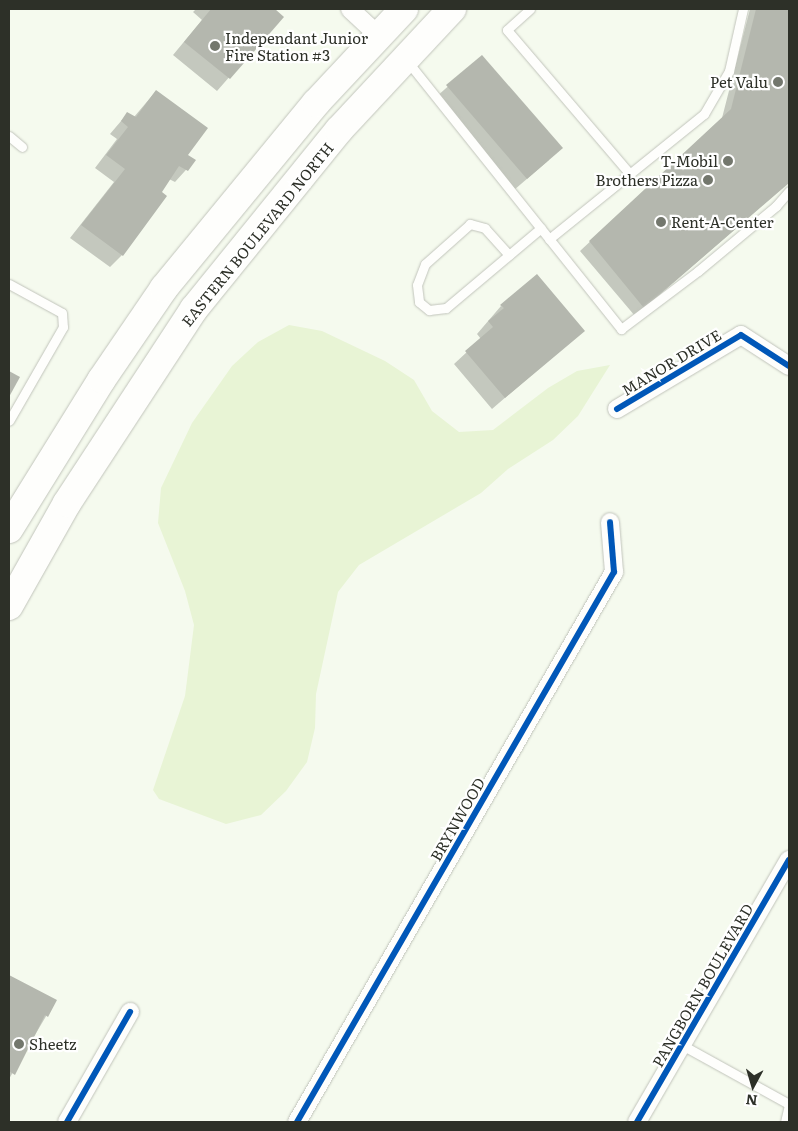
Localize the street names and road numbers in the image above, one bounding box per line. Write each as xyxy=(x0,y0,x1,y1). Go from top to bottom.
street label: EASTERN BOULEVARD NORTH xyxy=(177,138,337,330)
street label: MANOR DRIVE xyxy=(618,325,724,399)
street label: BRYNWOOD xyxy=(426,774,488,864)
street label: PANGBORN BOULEVARD xyxy=(648,900,756,1070)

